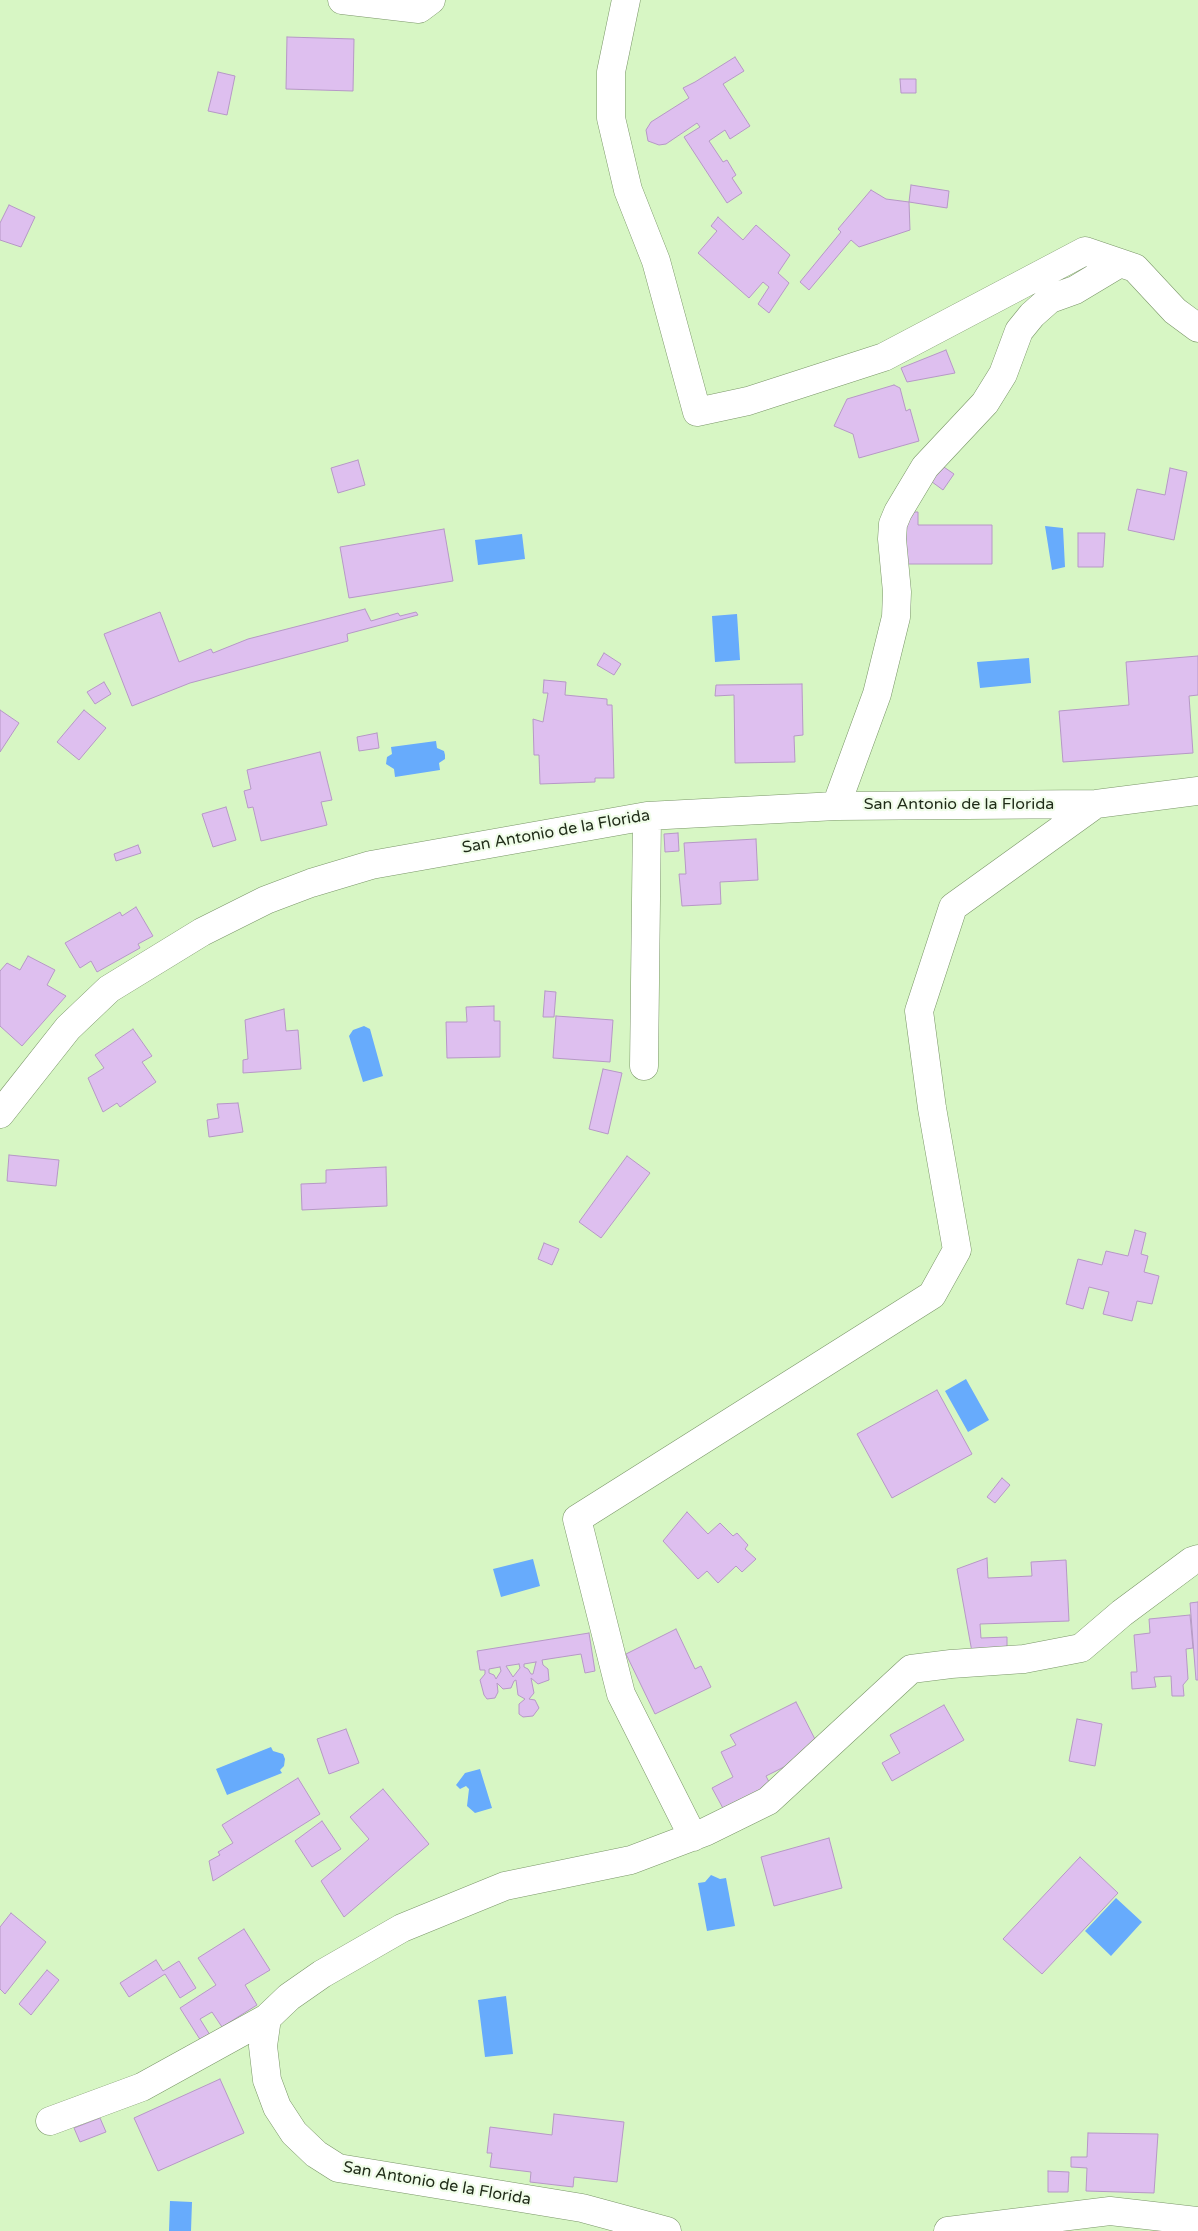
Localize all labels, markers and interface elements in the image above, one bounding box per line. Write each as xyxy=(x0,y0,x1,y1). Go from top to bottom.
street label: San Antonio de la Florida xyxy=(864,795,1054,815)
street label: San Antonio de la Florida xyxy=(461,806,651,858)
street label: San Antonio de la Florida xyxy=(342,2158,532,2210)

